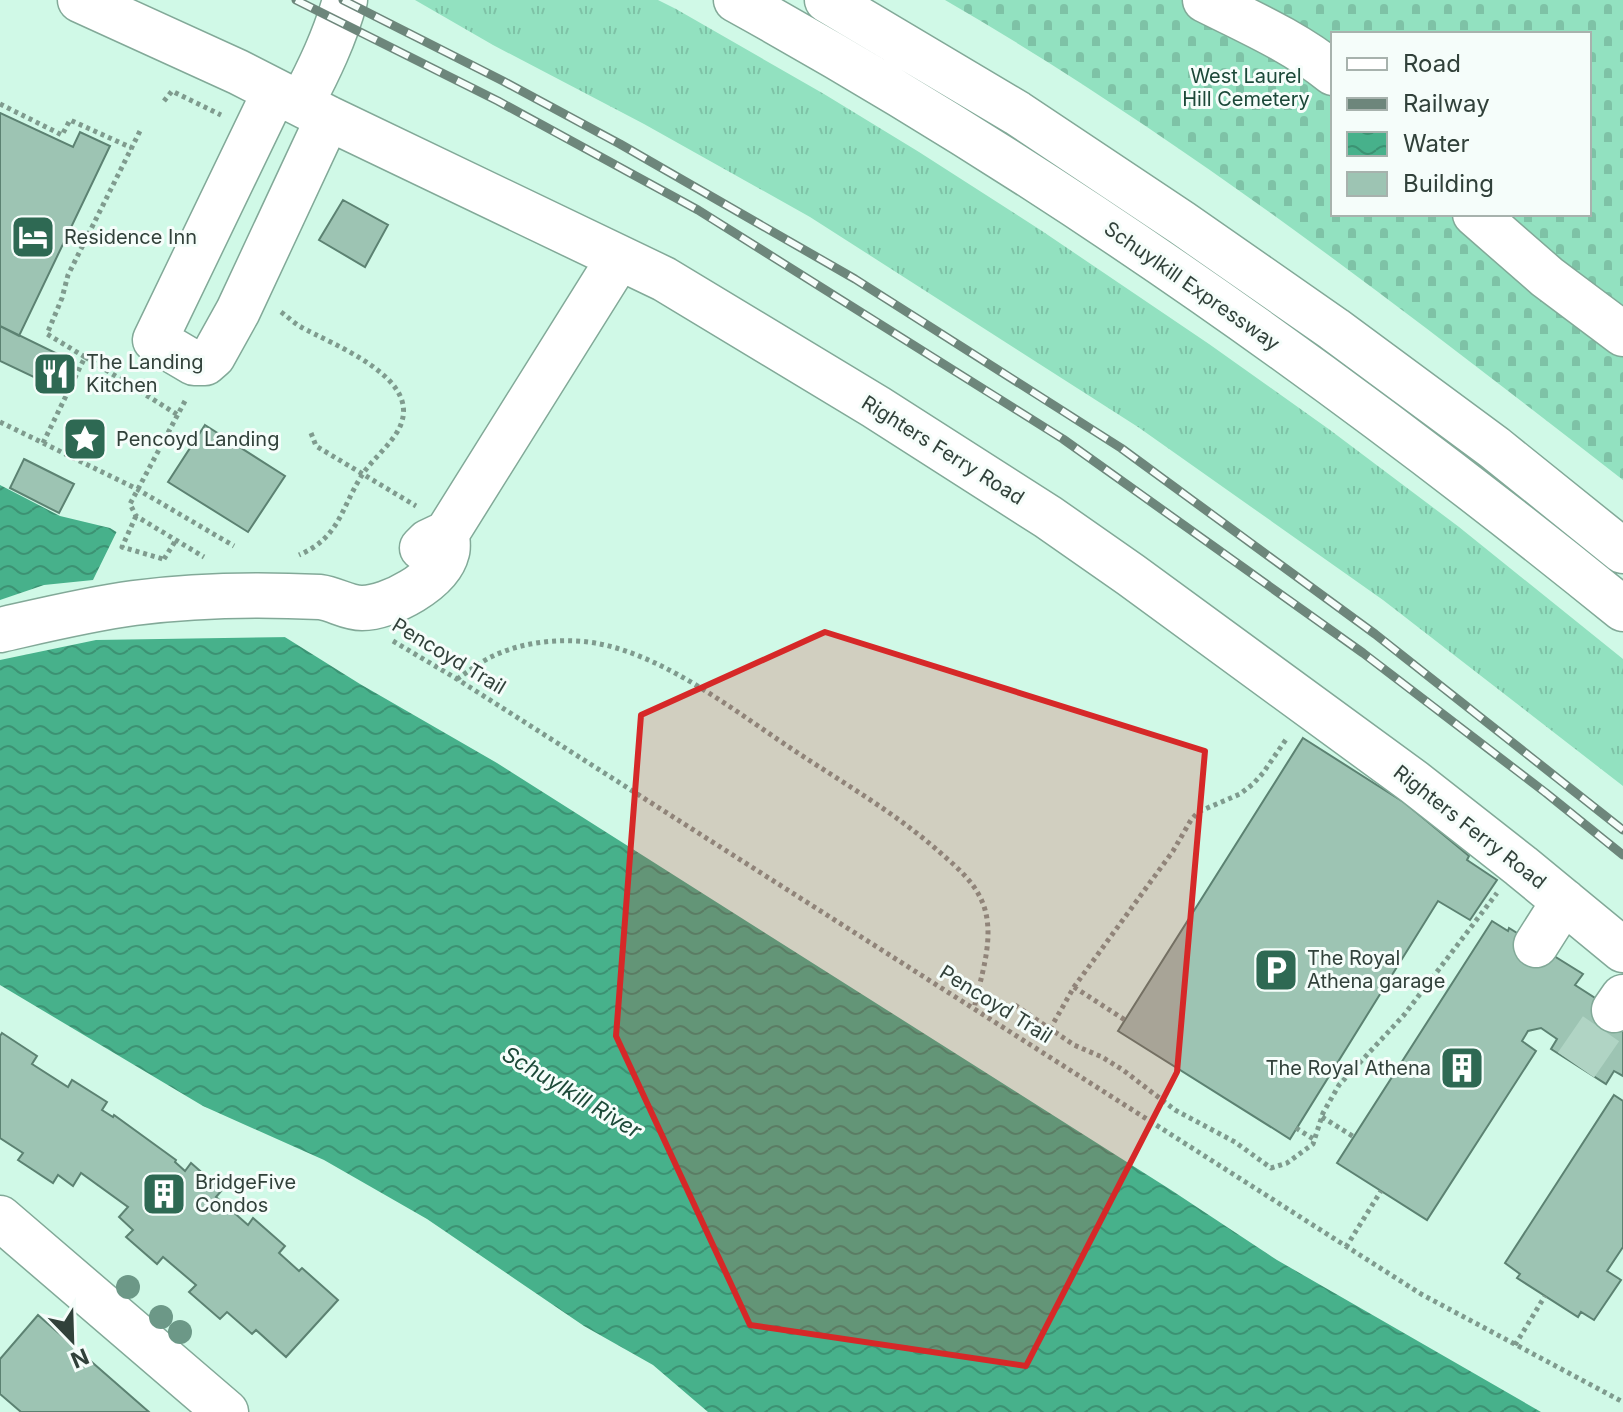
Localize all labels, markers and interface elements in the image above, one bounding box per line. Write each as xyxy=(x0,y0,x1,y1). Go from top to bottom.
legend xyxy=(1331,32,1591,216)
text: Road xyxy=(1403,49,1461,78)
park label: West Laurel Hill Cemetery xyxy=(1182,64,1310,111)
text: Railway xyxy=(1403,89,1490,118)
text: Water xyxy=(1403,129,1470,158)
text: Building xyxy=(1403,169,1494,198)
hotel icon: Residence Inn xyxy=(9,213,57,261)
street label: Schuylkill Expressway xyxy=(1100,216,1284,356)
place label: Residence Inn xyxy=(64,225,197,249)
restaurant icon: The Landing Kitchen xyxy=(31,350,79,398)
place label: The Landing Kitchen xyxy=(86,350,204,397)
street label: Righters Ferry Road xyxy=(857,390,1029,510)
place icon: Pencoyd Landing xyxy=(61,415,109,463)
place label: Pencoyd Landing xyxy=(116,427,279,451)
street label: Pencoyd Trail xyxy=(388,613,510,699)
street label: Righters Ferry Road xyxy=(1389,760,1551,894)
parking icon: The Royal Athena garage xyxy=(1252,946,1300,994)
place label: The Royal Athena garage xyxy=(1307,946,1445,993)
street label: Pencoyd Trail xyxy=(935,960,1057,1048)
water label: Schuylkill River xyxy=(498,1040,647,1144)
building icon: The Royal Athena xyxy=(1438,1044,1486,1092)
place label: The Royal Athena xyxy=(1265,1056,1431,1080)
building icon: BridgeFive Condos xyxy=(140,1170,188,1218)
place label: BridgeFive Condos xyxy=(195,1170,296,1217)
north arrow xyxy=(32,1300,112,1380)
text: N xyxy=(67,1343,93,1374)

